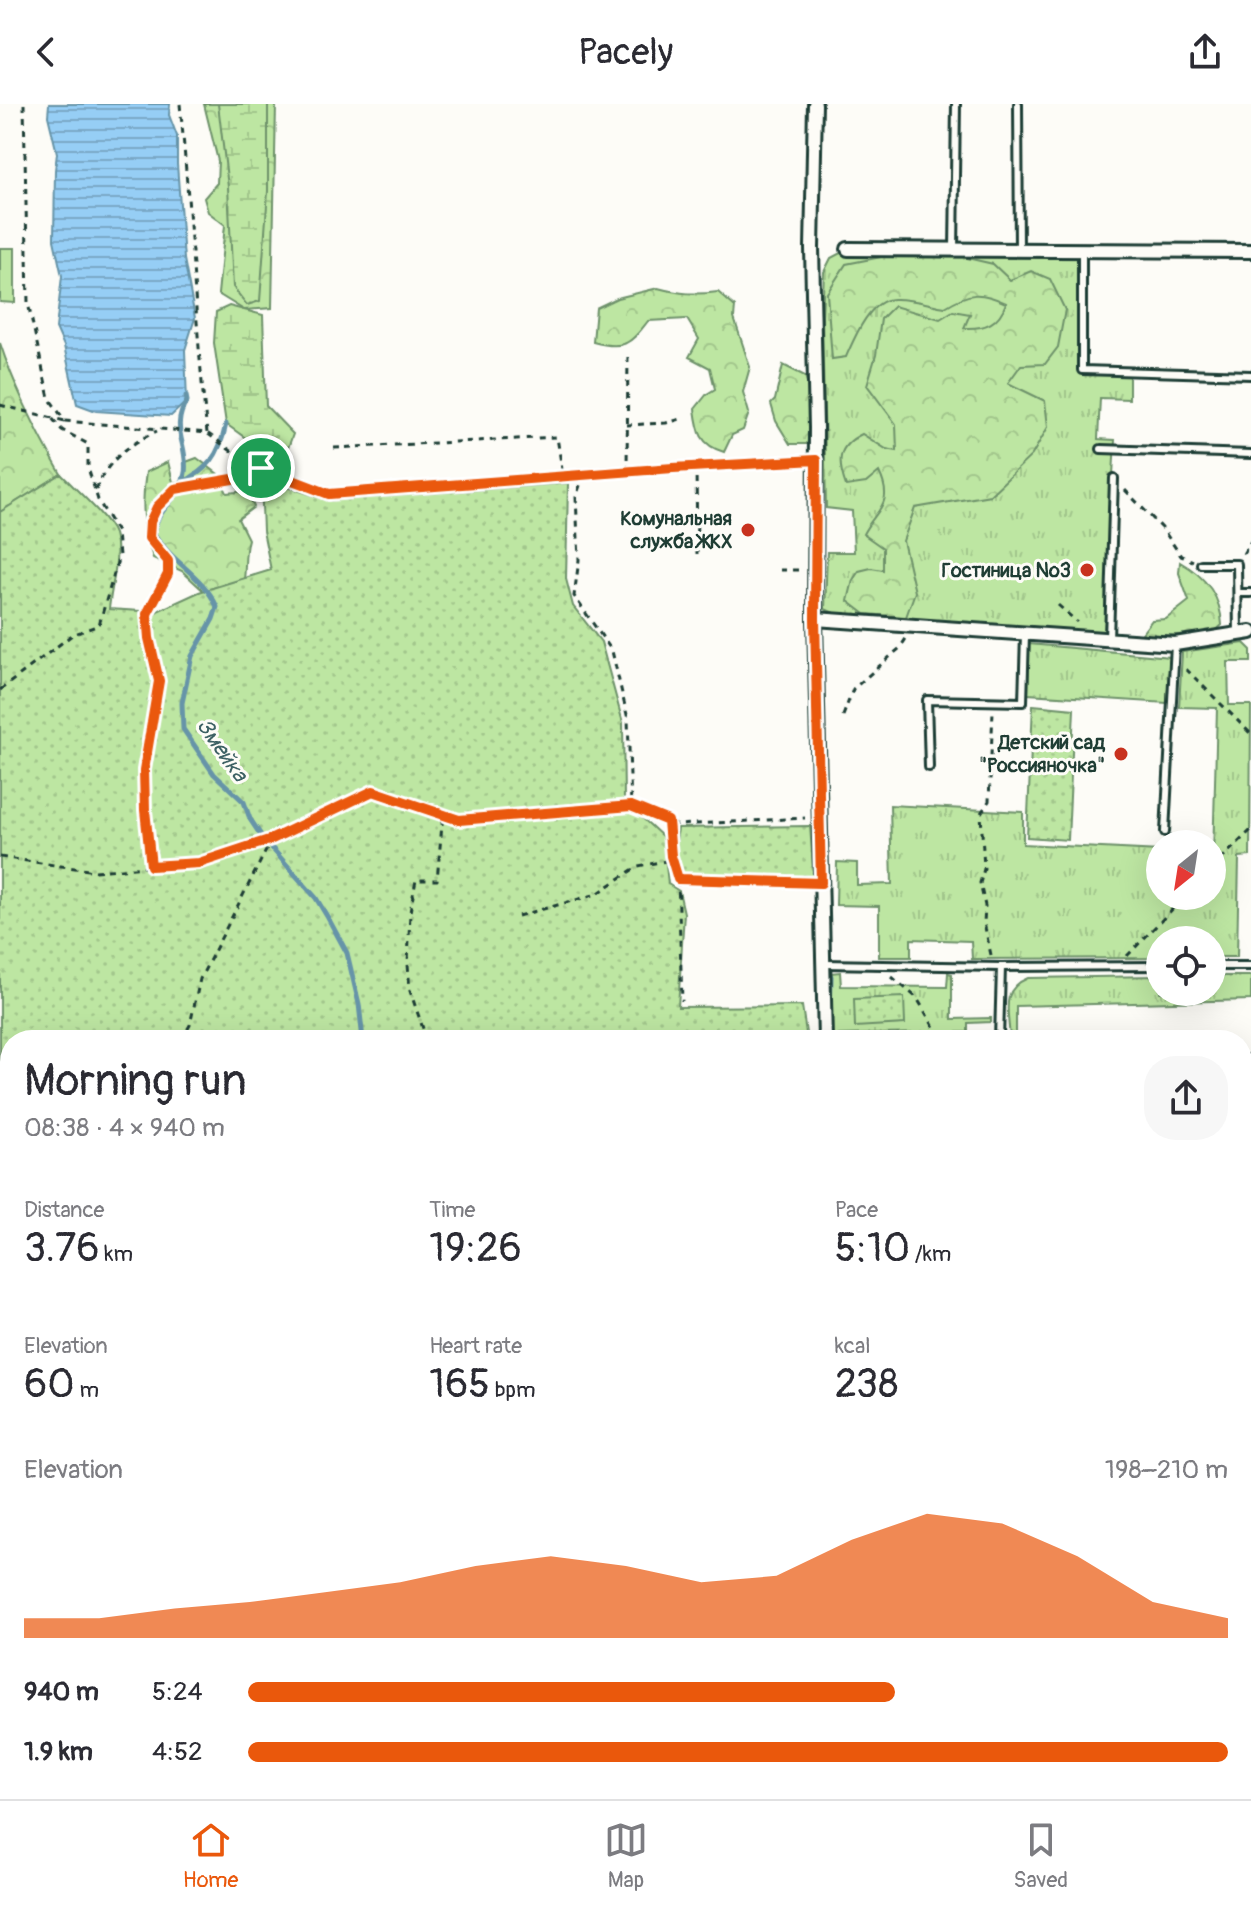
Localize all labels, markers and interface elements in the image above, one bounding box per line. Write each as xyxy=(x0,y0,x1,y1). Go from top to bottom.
icon: back xyxy=(24,30,68,74)
text: Pacely xyxy=(578,30,673,75)
icon: share xyxy=(1183,30,1227,74)
pin xyxy=(227,434,295,502)
icon: arrive xyxy=(239,446,283,490)
place label: Комунальная служба ЖКХ xyxy=(620,506,732,554)
marker: Комунальная служба ЖКХ xyxy=(739,521,757,539)
place label: Гостиница №3 xyxy=(942,558,1071,583)
marker: Гостиница №3 xyxy=(1078,561,1096,579)
water label: Змейка xyxy=(190,713,255,788)
place label: Детский сад "Россияночка" xyxy=(979,730,1106,778)
marker: Детский сад "Россияночка" xyxy=(1112,745,1130,763)
north arrow xyxy=(1146,830,1226,910)
map controls xyxy=(1146,830,1226,1006)
button: locate xyxy=(1146,926,1226,1006)
text: Morning run xyxy=(24,1054,247,1109)
button: share xyxy=(1144,1056,1228,1140)
text: 08:38 · 4 × 940 m xyxy=(24,1112,225,1144)
text: Distance xyxy=(24,1196,104,1224)
text: Time xyxy=(429,1196,475,1224)
text: Pace xyxy=(835,1196,878,1224)
text: 3.76 xyxy=(24,1224,100,1273)
text: 19:26 xyxy=(429,1224,522,1273)
text: 5:10 xyxy=(835,1224,910,1273)
text: km xyxy=(100,1240,133,1268)
text: /km xyxy=(910,1240,951,1268)
text: Elevation xyxy=(24,1332,108,1360)
text: Heart rate xyxy=(429,1332,522,1360)
text: kcal xyxy=(835,1332,870,1360)
text: 60 xyxy=(24,1360,75,1409)
text: 165 xyxy=(429,1360,490,1409)
text: 238 xyxy=(835,1360,898,1409)
text: m xyxy=(75,1376,99,1404)
text: bpm xyxy=(490,1376,535,1404)
text: Elevation xyxy=(24,1454,123,1486)
text: 198–210 m xyxy=(1105,1454,1228,1486)
text: 940 m xyxy=(24,1676,99,1708)
text: 5:24 xyxy=(152,1676,203,1708)
text: 1.9 km xyxy=(24,1736,93,1768)
text: 4:52 xyxy=(152,1736,203,1768)
tab: Home xyxy=(183,1818,238,1894)
tab: Map xyxy=(604,1818,648,1894)
tab: Saved xyxy=(1014,1818,1068,1894)

